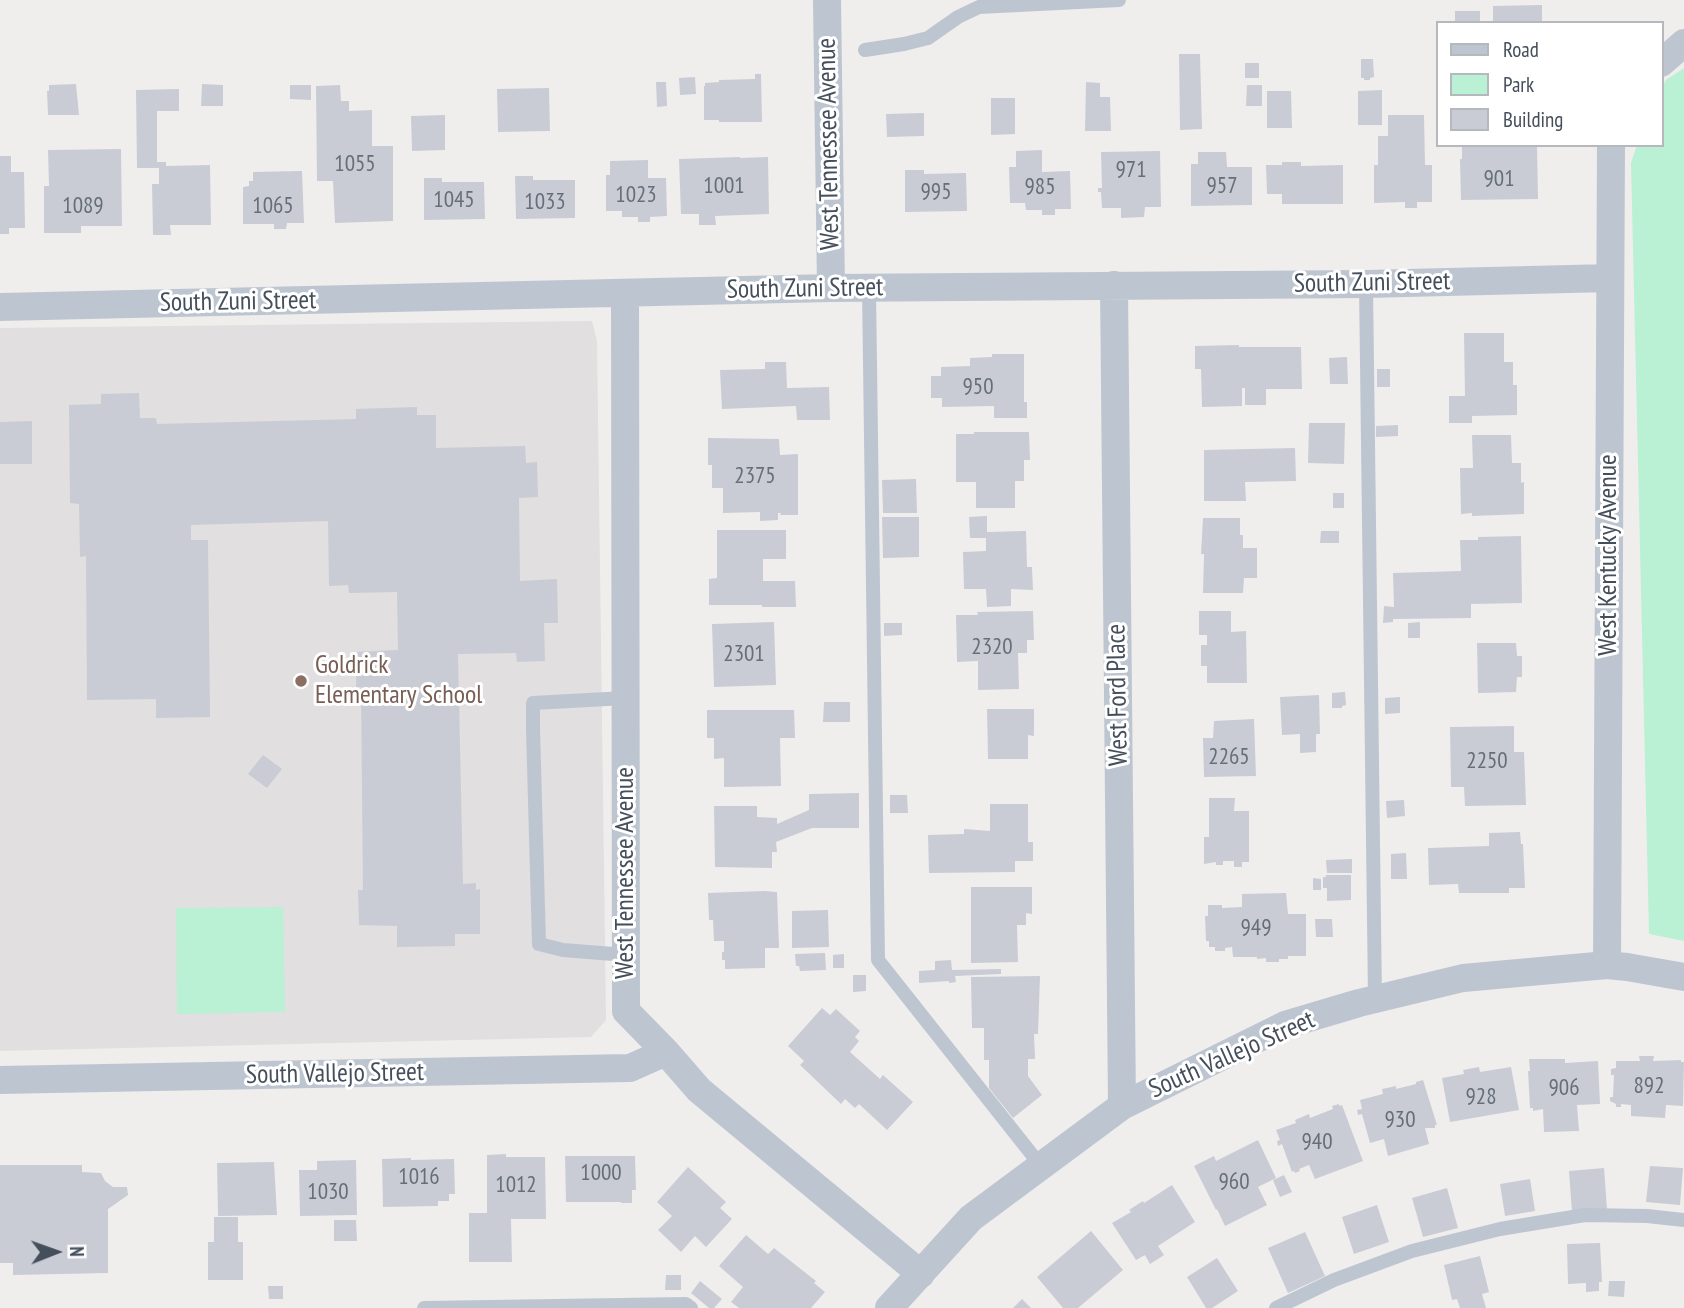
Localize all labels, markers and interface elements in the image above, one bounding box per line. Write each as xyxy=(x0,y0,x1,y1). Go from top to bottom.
legend xyxy=(1436,21,1663,147)
text: Road xyxy=(1503,36,1539,63)
street label: West Tennessee Avenue xyxy=(812,38,846,250)
text: Park xyxy=(1503,71,1534,98)
text: Building xyxy=(1503,106,1563,133)
house number: 1055 xyxy=(334,150,376,178)
house number: 971 xyxy=(1115,156,1147,184)
house number: 901 xyxy=(1483,165,1515,193)
house number: 1001 xyxy=(703,172,745,200)
house number: 957 xyxy=(1206,172,1238,200)
house number: 985 xyxy=(1024,173,1056,201)
house number: 995 xyxy=(920,178,952,206)
house number: 1023 xyxy=(615,181,657,209)
house number: 1045 xyxy=(433,186,475,214)
house number: 1033 xyxy=(524,188,566,216)
house number: 1089 xyxy=(62,192,104,220)
house number: 1065 xyxy=(252,192,294,220)
street label: South Zuni Street xyxy=(1294,266,1450,300)
street label: South Zuni Street xyxy=(727,272,883,306)
street label: South Zuni Street xyxy=(160,285,316,319)
house number: 950 xyxy=(962,373,994,401)
street label: West Kentucky Avenue xyxy=(1593,454,1625,656)
house number: 2375 xyxy=(734,462,776,490)
street label: West Ford Place xyxy=(1101,624,1135,766)
house number: 2320 xyxy=(971,633,1013,661)
house number: 2301 xyxy=(723,640,765,668)
place label: Goldrick Elementary School xyxy=(315,650,482,712)
marker: Goldrick Elementary School xyxy=(293,673,309,689)
house number: 2265 xyxy=(1208,743,1250,771)
house number: 2250 xyxy=(1466,747,1508,775)
street label: West Tennessee Avenue xyxy=(610,767,642,979)
house number: 949 xyxy=(1240,914,1272,942)
street label: South Vallejo Street xyxy=(1144,1005,1320,1105)
street label: South Vallejo Street xyxy=(246,1057,424,1091)
house number: 892 xyxy=(1633,1072,1665,1100)
house number: 906 xyxy=(1548,1074,1580,1102)
house number: 928 xyxy=(1465,1083,1497,1111)
house number: 930 xyxy=(1384,1106,1416,1134)
house number: 940 xyxy=(1301,1128,1333,1156)
house number: 1000 xyxy=(580,1159,622,1187)
house number: 1016 xyxy=(398,1163,440,1191)
house number: 960 xyxy=(1218,1168,1250,1196)
house number: 1012 xyxy=(495,1171,537,1199)
house number: 1030 xyxy=(307,1178,349,1206)
north arrow xyxy=(21,1217,91,1287)
text: N xyxy=(65,1246,89,1257)

